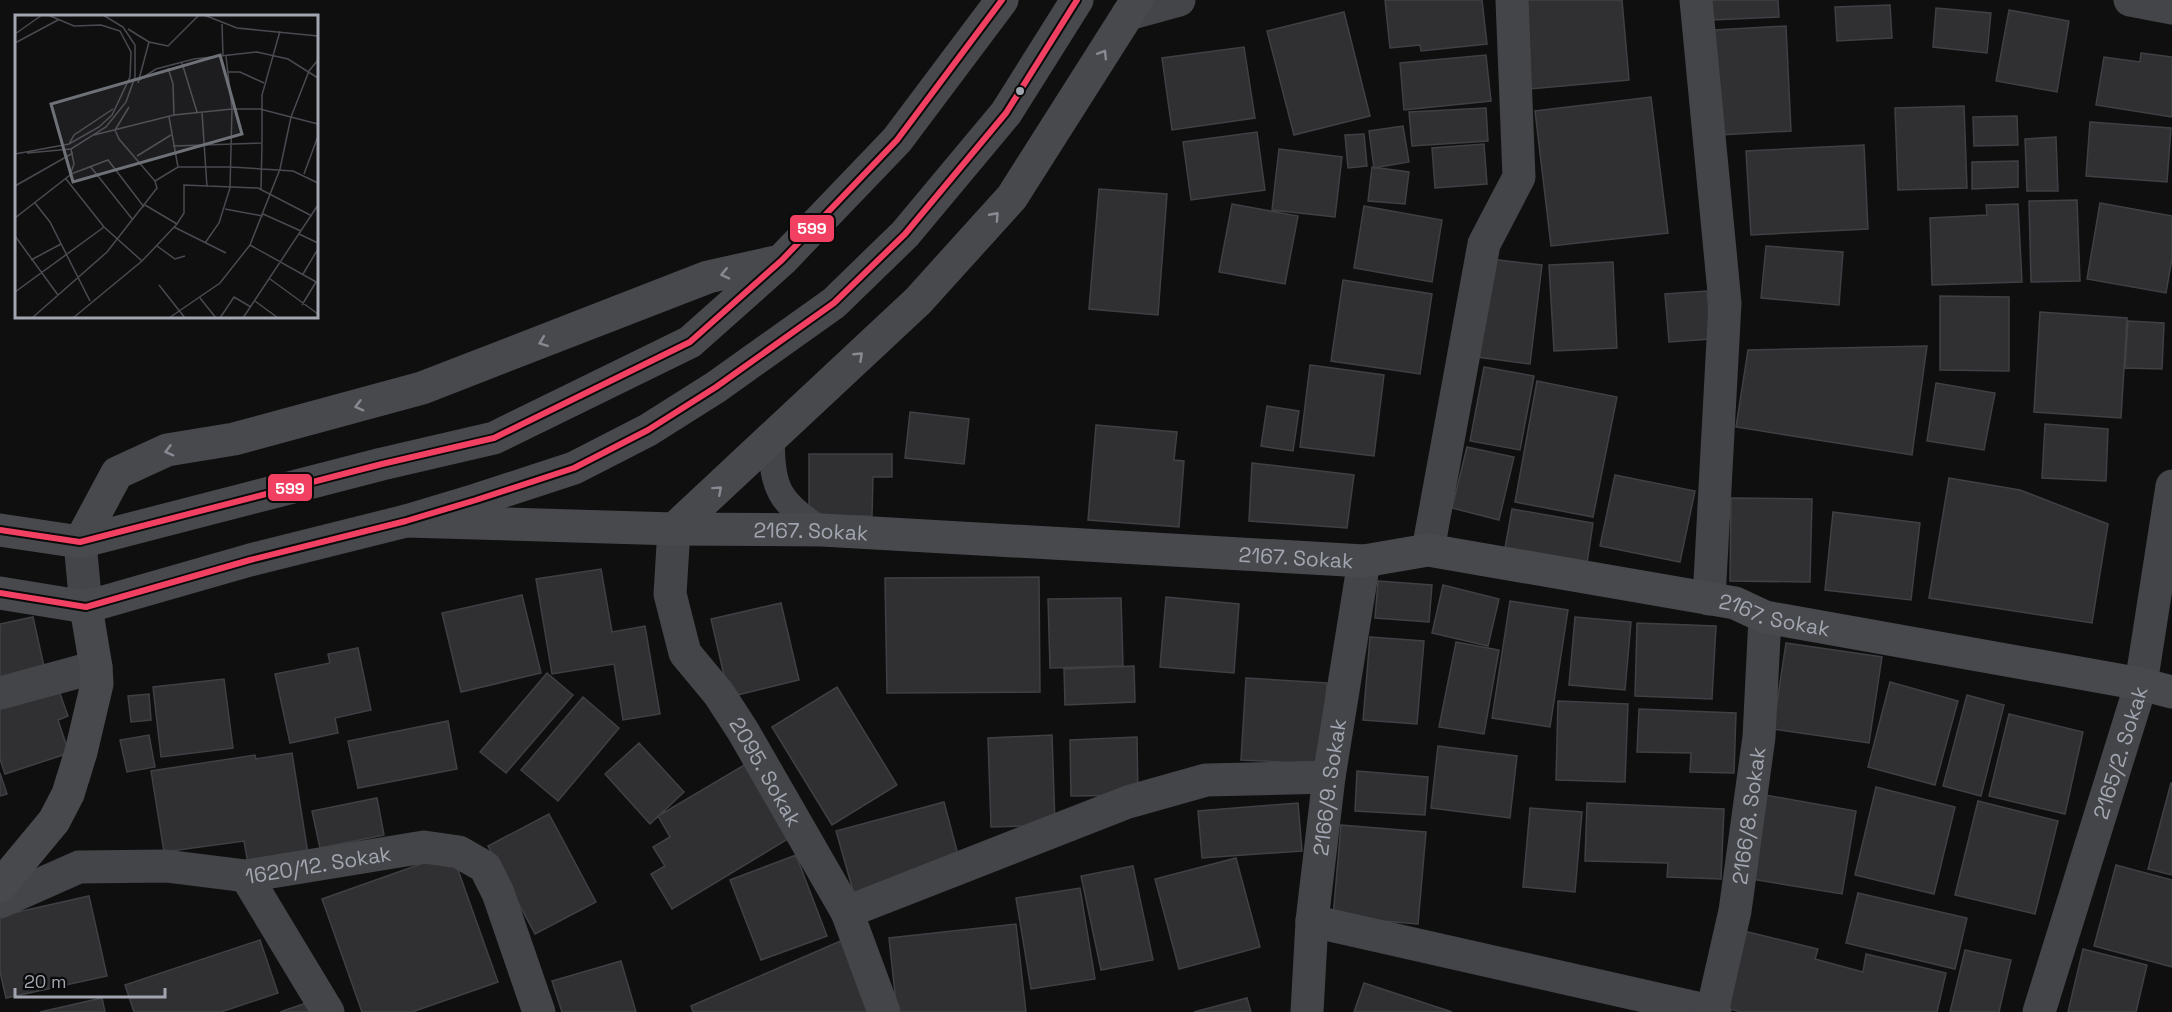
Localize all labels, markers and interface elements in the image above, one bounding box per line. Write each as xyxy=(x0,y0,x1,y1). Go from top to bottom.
inset map xyxy=(15,15,318,318)
one-way arrow xyxy=(1095,50,1107,60)
unlabelled marker xyxy=(1014,85,1026,97)
one-way arrow xyxy=(988,212,999,223)
line badge: 599 xyxy=(789,214,835,243)
text: 599 xyxy=(797,218,827,239)
one-way arrow xyxy=(720,266,730,279)
one-way arrow xyxy=(538,335,549,347)
one-way arrow xyxy=(853,352,863,363)
one-way arrow xyxy=(354,398,364,411)
one-way arrow xyxy=(164,444,175,456)
line badge: 599 xyxy=(267,473,313,502)
text: 599 xyxy=(275,478,305,499)
one-way arrow xyxy=(711,486,722,497)
street label: 2167. Sokak xyxy=(753,516,869,546)
street label: 2167. Sokak xyxy=(1238,540,1354,574)
street label: 2167. Sokak xyxy=(1717,587,1832,642)
street label: 2165/2. Sokak xyxy=(2086,683,2153,822)
street label: 2095. Sokak xyxy=(724,712,808,831)
street label: 2166/9. Sokak xyxy=(1306,717,1352,857)
street label: 2166/8. Sokak xyxy=(1725,745,1771,886)
street label: 1620/12. Sokak xyxy=(243,839,393,889)
scale bar xyxy=(15,961,165,999)
text: 20 m xyxy=(24,970,67,993)

